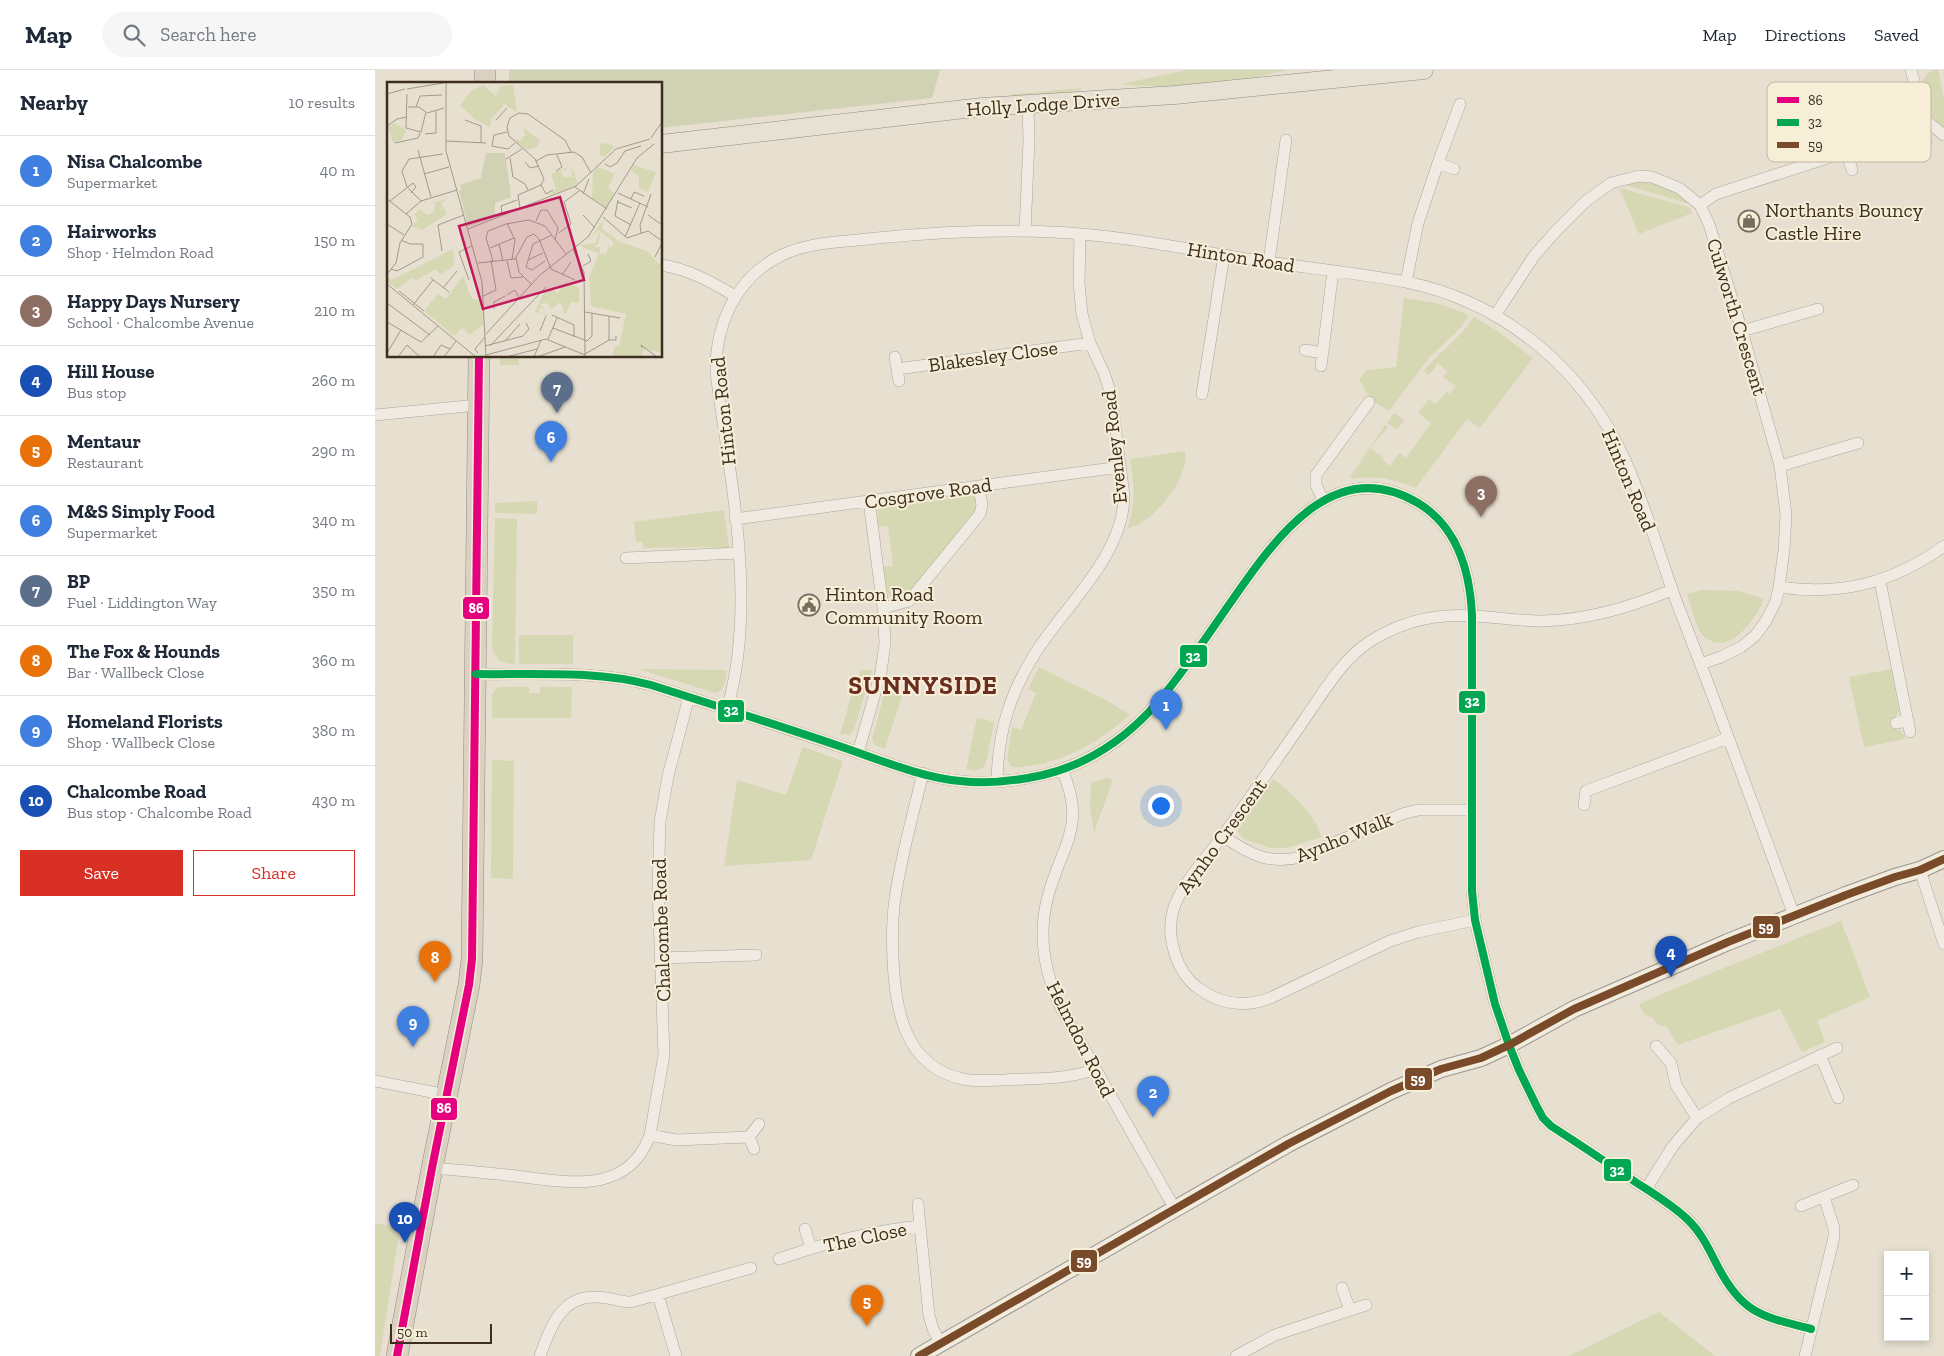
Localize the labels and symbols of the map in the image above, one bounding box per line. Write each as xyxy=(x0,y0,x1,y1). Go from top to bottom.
inset map xyxy=(387,82,663,358)
legend xyxy=(1767,82,1931,162)
street label: Holly Lodge Drive xyxy=(966,87,1120,121)
text: 86 xyxy=(1808,92,1823,109)
text: 32 xyxy=(1808,114,1822,131)
text: 59 xyxy=(1808,137,1823,154)
place label: Northants Bouncy Castle Hire xyxy=(1765,198,1924,245)
shop icon: Northants Bouncy Castle Hire xyxy=(1737,209,1761,233)
street label: Culworth Crescent xyxy=(1702,236,1772,399)
street label: Hinton Road xyxy=(1185,237,1297,277)
street label: Blakesley Close xyxy=(927,335,1059,377)
street label: Hinton Road xyxy=(705,356,741,466)
pin: 7 xyxy=(541,372,573,413)
street label: Evenley Road xyxy=(1096,389,1132,505)
pin: 6 xyxy=(535,421,567,462)
street label: Hinton Road xyxy=(1597,425,1661,535)
street label: Cosgrove Road xyxy=(863,472,993,514)
pin: 3 xyxy=(1465,476,1497,517)
place label: Hinton Road Community Room xyxy=(825,582,983,629)
public building icon: Hinton Road Community Room xyxy=(797,593,821,617)
line badge: 86 xyxy=(462,596,490,620)
text: 86 xyxy=(468,600,484,617)
line badge: 32 xyxy=(1179,644,1208,668)
text: 32 xyxy=(1186,648,1201,665)
district label: SUNNYSIDE xyxy=(848,670,998,700)
pin: 1 xyxy=(1150,689,1182,730)
line badge: 32 xyxy=(1458,690,1486,714)
text: 32 xyxy=(1465,693,1480,710)
line badge: 32 xyxy=(717,699,745,723)
text: 32 xyxy=(724,702,739,719)
street label: Aynho Crescent xyxy=(1172,773,1272,898)
your location xyxy=(1148,793,1174,819)
street label: Aynho Walk xyxy=(1292,806,1396,867)
street label: Chalcombe Road xyxy=(647,858,675,1002)
line badge: 59 xyxy=(1752,915,1781,939)
text: 59 xyxy=(1759,919,1774,936)
pin: 4 xyxy=(1655,936,1687,977)
pin: 8 xyxy=(419,941,451,982)
street label: Helmdon Road xyxy=(1042,977,1120,1101)
pin: 9 xyxy=(397,1006,429,1047)
line badge: 59 xyxy=(1404,1067,1433,1091)
text: 59 xyxy=(1411,1071,1426,1088)
pin: 2 xyxy=(1137,1076,1169,1117)
line badge: 86 xyxy=(430,1097,458,1121)
text: 86 xyxy=(436,1100,452,1117)
line badge: 32 xyxy=(1603,1158,1632,1182)
text: 32 xyxy=(1610,1162,1625,1179)
pin: 10 xyxy=(389,1202,421,1243)
street label: The Close xyxy=(821,1217,909,1257)
line badge: 59 xyxy=(1070,1249,1098,1273)
text: 59 xyxy=(1077,1253,1092,1270)
pin: 5 xyxy=(851,1285,883,1326)
scale bar xyxy=(390,1321,493,1344)

